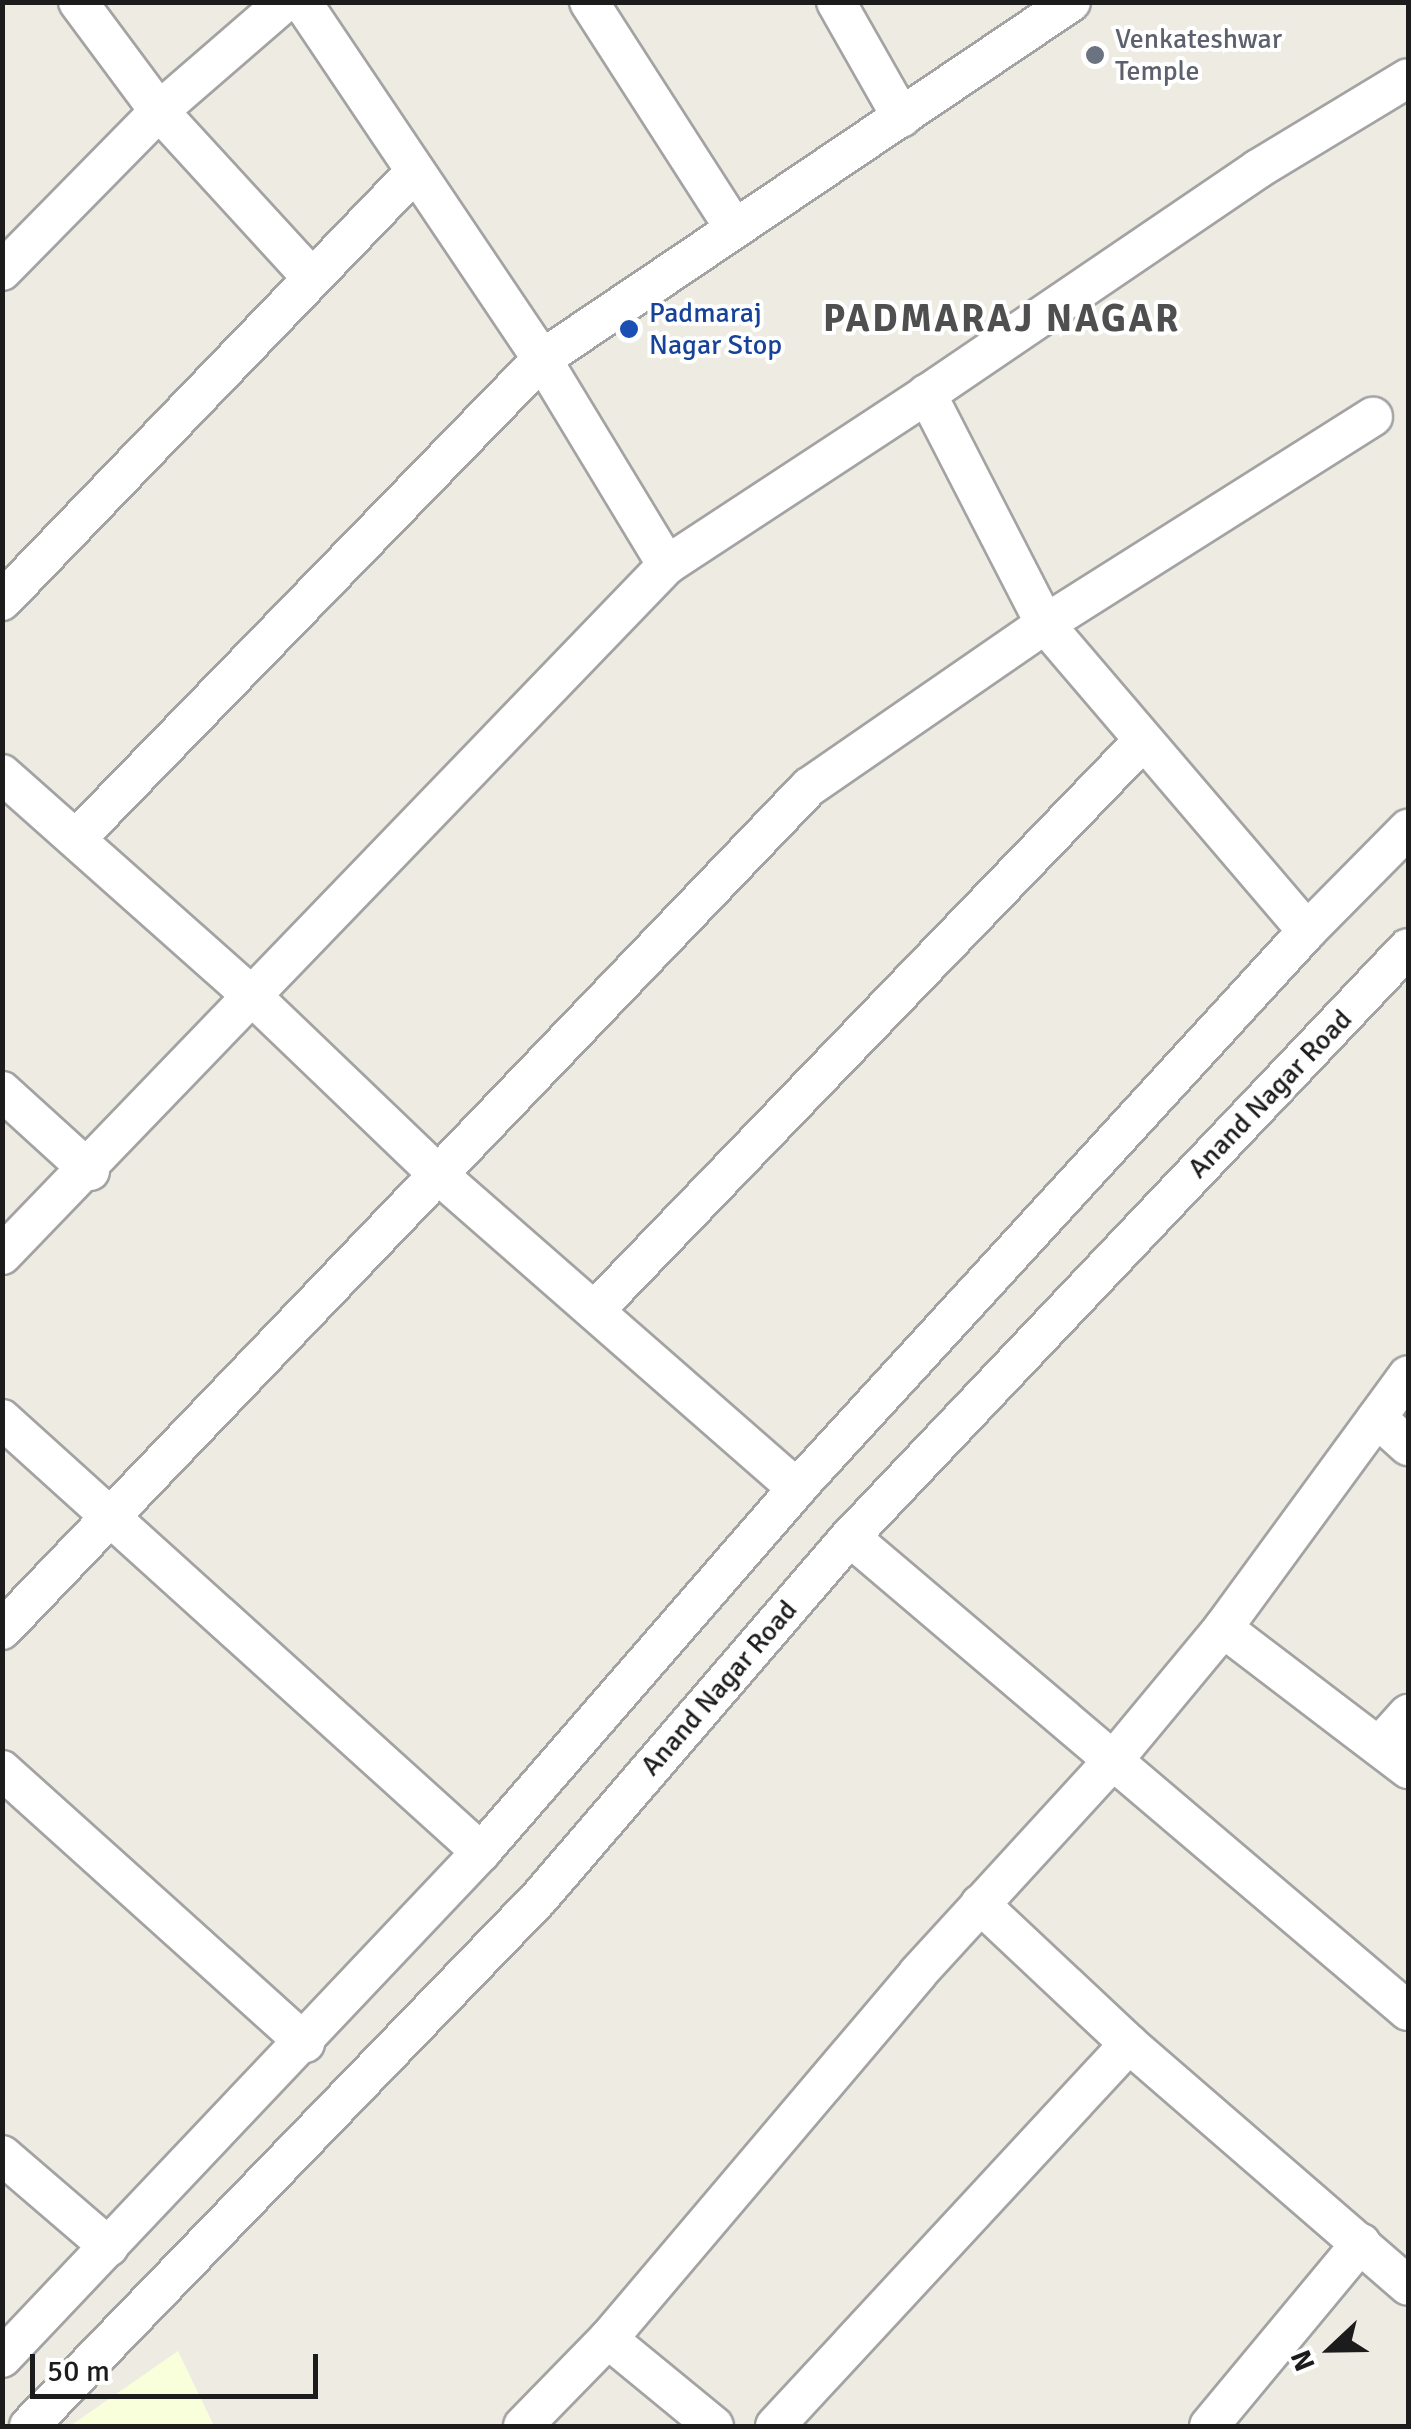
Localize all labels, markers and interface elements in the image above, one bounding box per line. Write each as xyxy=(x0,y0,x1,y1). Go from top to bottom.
place label: Venkateshwar Temple xyxy=(1115,22,1282,88)
marker: Venkateshwar Temple xyxy=(1084,44,1106,66)
place label: Padmaraj Nagar Stop xyxy=(649,296,782,362)
district label: PADMARAJ NAGAR xyxy=(823,296,1181,342)
marker: Padmaraj Nagar Stop xyxy=(618,318,640,340)
street label: Anand Nagar Road xyxy=(1181,1003,1359,1185)
street label: Anand Nagar Road xyxy=(634,1593,804,1783)
north arrow xyxy=(1281,2299,1381,2399)
scale bar xyxy=(35,2334,322,2396)
text: N xyxy=(1284,2345,1323,2376)
text: 50 m xyxy=(47,2353,110,2390)

